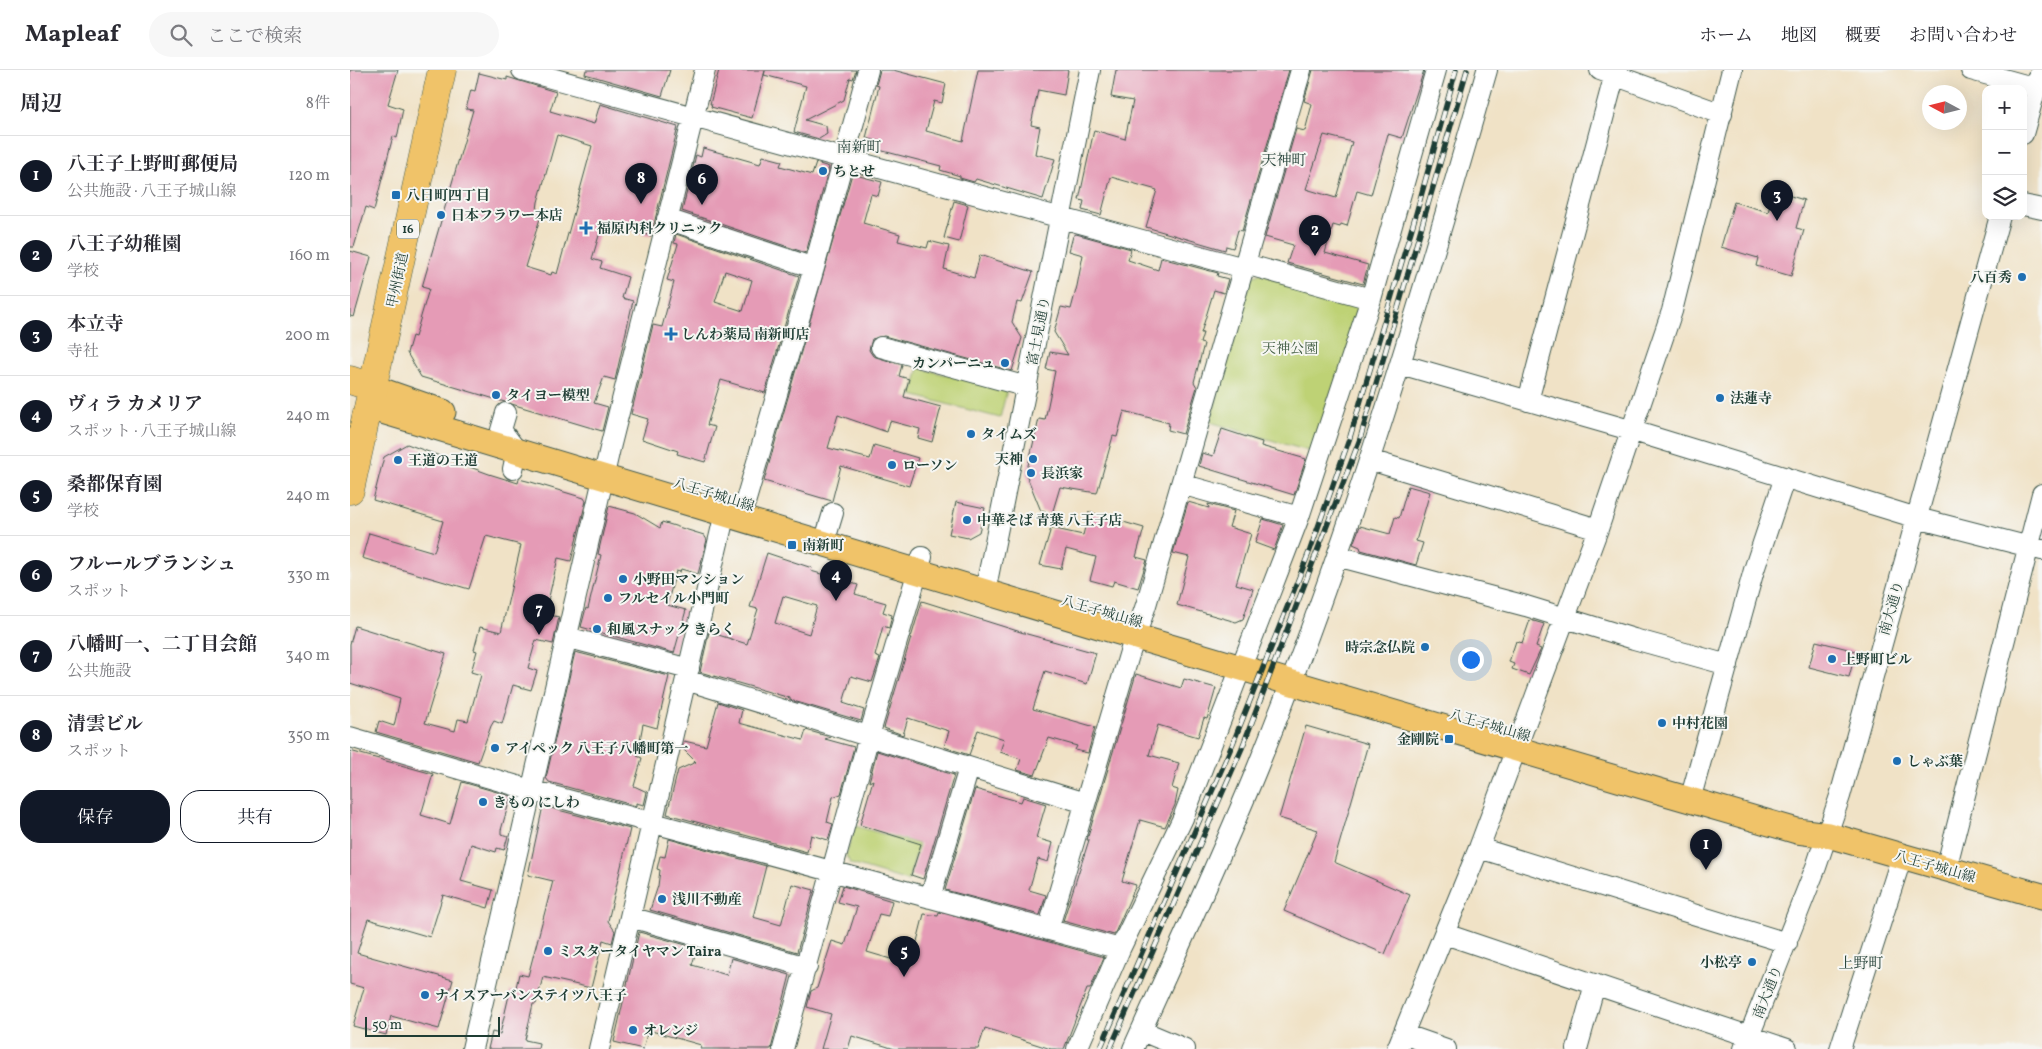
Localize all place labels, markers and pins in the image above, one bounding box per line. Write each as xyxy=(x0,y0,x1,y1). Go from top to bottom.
pin: 8 xyxy=(625,163,657,204)
place label: ちとせ xyxy=(833,163,875,182)
pin: 6 xyxy=(686,164,718,205)
marker: ちとせ xyxy=(817,165,829,177)
pin: 3 xyxy=(1761,180,1793,221)
place label: 八日町四丁目 xyxy=(406,187,490,206)
marker: 八日町四丁目 xyxy=(390,189,402,201)
place label: 日本フラワー本店 xyxy=(451,207,563,226)
marker: 日本フラワー本店 xyxy=(435,209,447,221)
pin: 2 xyxy=(1299,215,1331,256)
place label: 福原内科クリニック xyxy=(597,220,722,239)
marker: 福原内科クリニック xyxy=(579,221,593,235)
place label: 八百秀 xyxy=(1970,269,2012,288)
marker: 八百秀 xyxy=(2016,271,2028,283)
place label: しんわ薬局 南新町店 xyxy=(681,326,810,345)
marker: しんわ薬局 南新町店 xyxy=(665,328,677,340)
place label: カンパーニュ xyxy=(912,355,995,374)
marker: カンパーニュ xyxy=(999,357,1011,369)
place label: タイヨー模型 xyxy=(506,387,590,406)
marker: タイヨー模型 xyxy=(490,389,502,401)
place label: 法蓮寺 xyxy=(1730,390,1772,409)
marker: 法蓮寺 xyxy=(1714,392,1726,404)
place label: タイムズ xyxy=(981,426,1037,445)
marker: タイムズ xyxy=(965,428,977,440)
place label: 天神 xyxy=(995,451,1023,470)
place label: 王道の王道 xyxy=(408,452,478,471)
marker: 天神 xyxy=(1027,453,1039,465)
marker: 王道の王道 xyxy=(392,454,404,466)
place label: ローソン xyxy=(902,457,957,476)
marker: ローソン xyxy=(886,459,898,471)
place label: 長浜家 xyxy=(1041,465,1083,484)
marker: 長浜家 xyxy=(1025,467,1037,479)
place label: 中華そば 青葉 八王子店 xyxy=(977,512,1123,531)
marker: 中華そば 青葉 八王子店 xyxy=(961,514,973,526)
place label: 南新町 xyxy=(802,537,845,556)
marker: 南新町 xyxy=(786,539,798,551)
pin: 4 xyxy=(820,560,852,601)
place label: 小野田マンション xyxy=(633,571,744,590)
marker: 小野田マンション xyxy=(617,573,629,585)
place label: フルセイル小門町 xyxy=(618,590,730,609)
marker: フルセイル小門町 xyxy=(602,592,614,604)
pin: 7 xyxy=(523,594,555,635)
place label: 和風スナック きらく xyxy=(607,621,735,640)
marker: 和風スナック きらく xyxy=(591,623,603,635)
place label: 時宗念仏院 xyxy=(1345,639,1415,658)
marker: 時宗念仏院 xyxy=(1419,641,1431,653)
place label: 上野町ビル xyxy=(1842,651,1912,670)
marker: 上野町ビル xyxy=(1826,653,1838,665)
place label: 中村花園 xyxy=(1672,715,1728,734)
marker: 中村花園 xyxy=(1656,717,1668,729)
place label: 金剛院 xyxy=(1397,731,1439,750)
marker: 金剛院 xyxy=(1443,733,1455,745)
place label: アイペック 八王子八幡町第一 xyxy=(505,740,689,759)
marker: アイペック 八王子八幡町第一 xyxy=(489,742,501,754)
place label: しゃぶ葉 xyxy=(1907,753,1963,772)
marker: しゃぶ葉 xyxy=(1891,755,1903,767)
place label: きもの にしわ xyxy=(493,794,580,813)
marker: きもの にしわ xyxy=(477,796,489,808)
pin: 1 xyxy=(1690,829,1722,870)
place label: 浅川不動産 xyxy=(672,891,742,910)
marker: 浅川不動産 xyxy=(656,893,668,905)
pin: 5 xyxy=(888,936,920,977)
place label: ミスタータイヤマン Taira xyxy=(558,943,722,962)
marker: ミスタータイヤマン Taira xyxy=(542,945,554,957)
place label: 小松亭 xyxy=(1700,954,1742,973)
marker: 小松亭 xyxy=(1746,956,1758,968)
place label: ナイスアーバンステイツ八王子 xyxy=(435,987,627,1006)
marker: ナイスアーバンステイツ八王子 xyxy=(419,989,431,1001)
place label: オレンジ xyxy=(643,1022,698,1041)
marker: オレンジ xyxy=(627,1024,639,1036)

